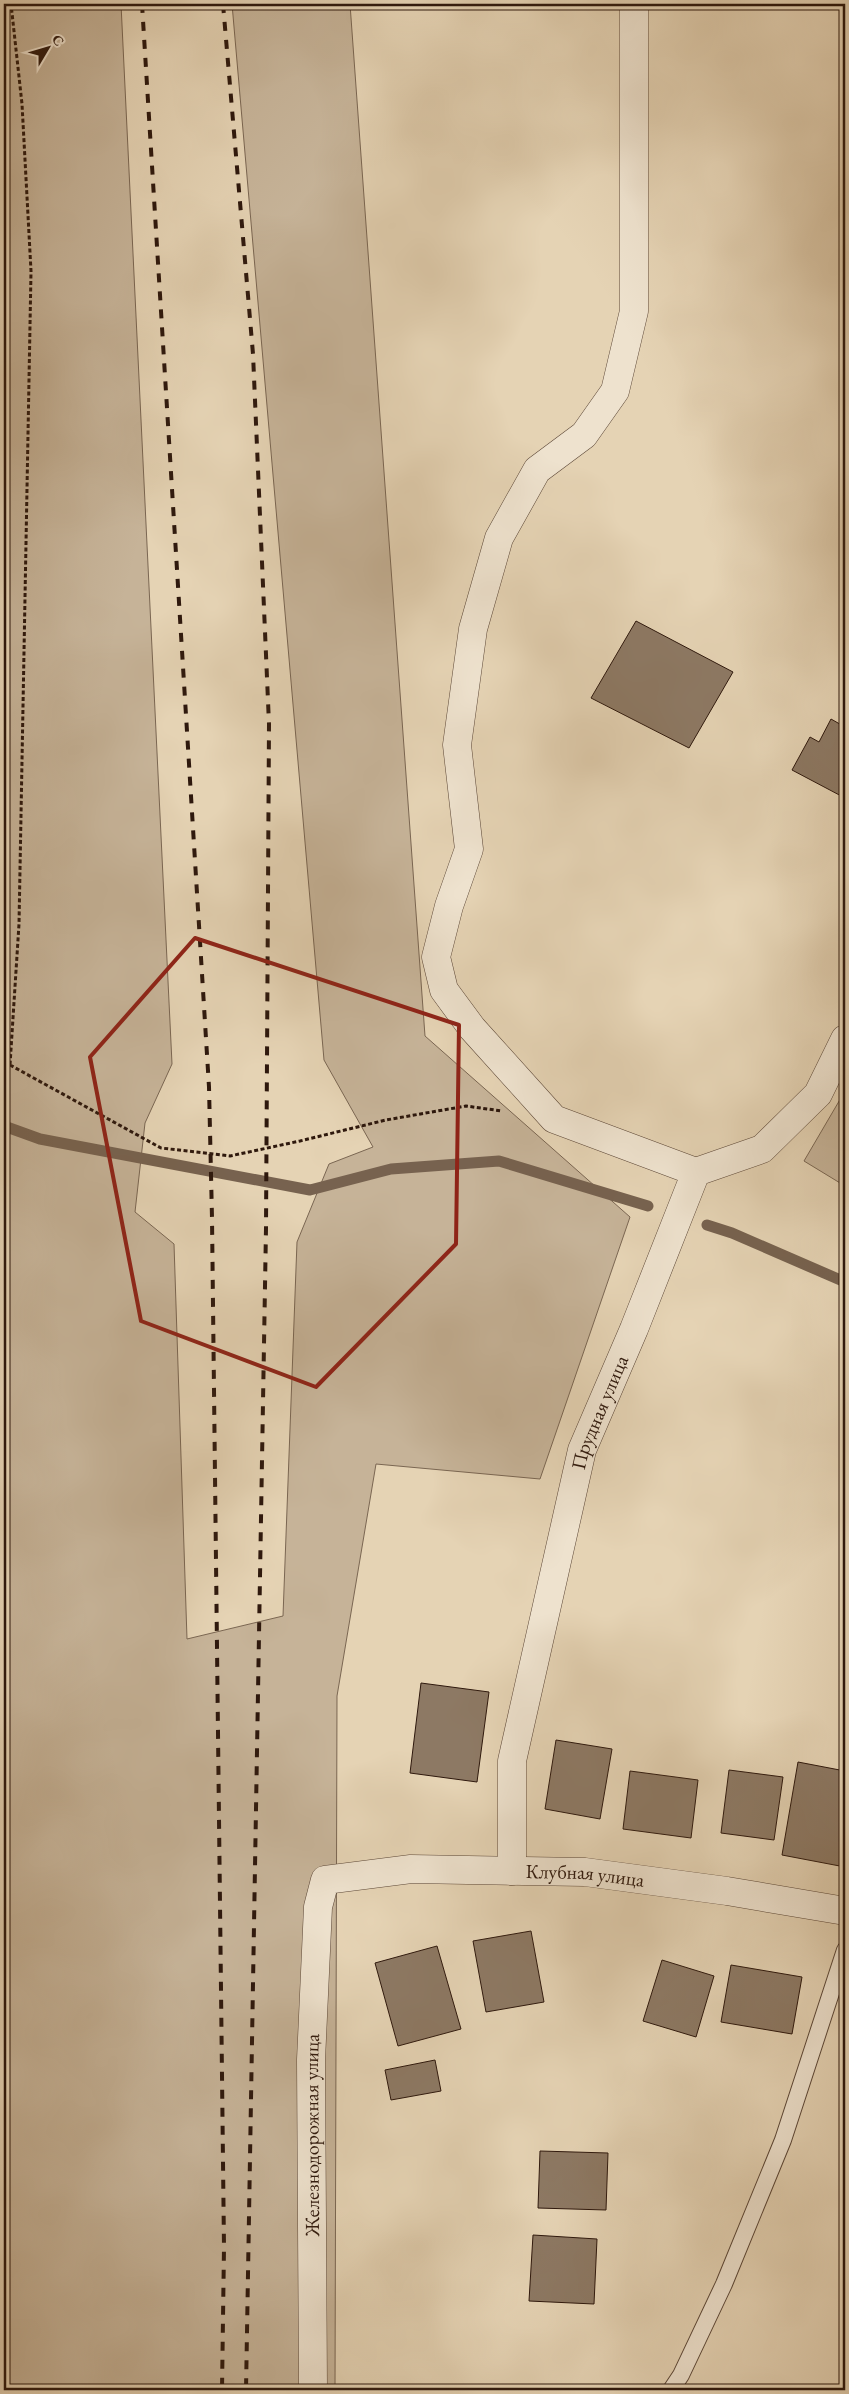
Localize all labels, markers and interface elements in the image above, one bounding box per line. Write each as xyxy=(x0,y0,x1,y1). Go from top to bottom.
north arrow xyxy=(22,22,72,72)
text: С xyxy=(48,31,68,50)
street label: Прудная улица xyxy=(565,1351,634,1472)
street label: Клубная улица xyxy=(525,1858,646,1893)
street label: Железнодорожная улица xyxy=(298,2033,325,2238)

